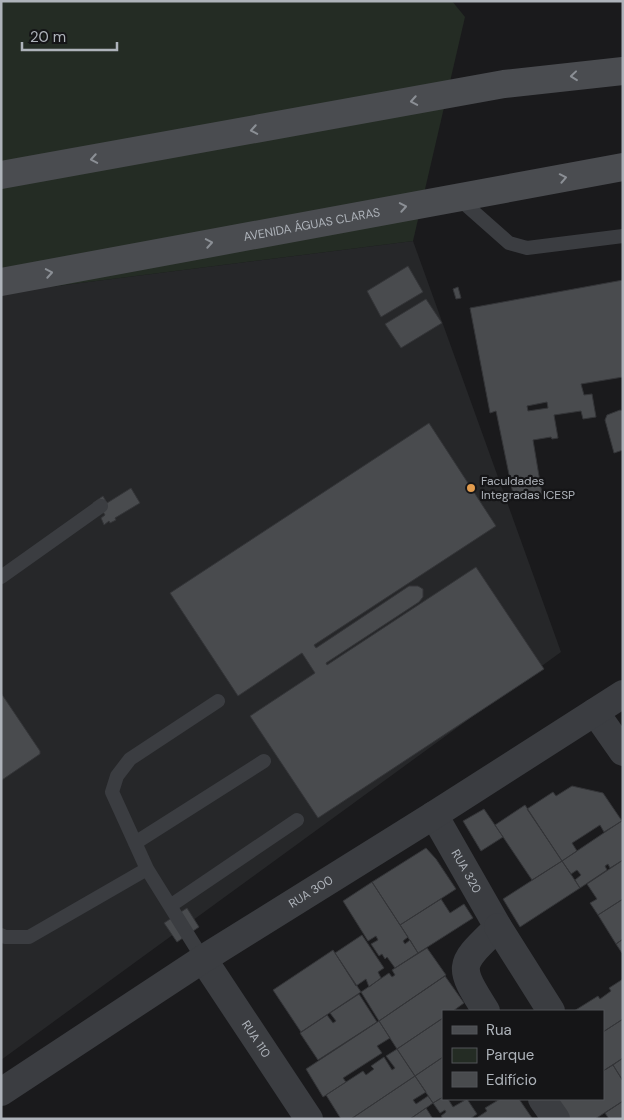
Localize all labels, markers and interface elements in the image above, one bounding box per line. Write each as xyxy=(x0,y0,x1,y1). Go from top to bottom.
scale bar xyxy=(22,20,118,52)
text: 20 m xyxy=(30,27,66,47)
one-way arrow xyxy=(570,70,578,81)
one-way arrow xyxy=(409,95,418,105)
one-way arrow xyxy=(249,124,258,134)
one-way arrow xyxy=(90,153,98,163)
one-way arrow xyxy=(559,173,567,184)
one-way arrow xyxy=(399,203,408,213)
street label: AVENIDA ÁGUAS CLARAS xyxy=(242,204,381,245)
one-way arrow xyxy=(205,239,213,249)
one-way arrow xyxy=(45,268,54,278)
place label: Faculdades Integradas ICESP xyxy=(481,473,575,503)
marker: Faculdades Integradas ICESP xyxy=(465,482,477,494)
street label: RUA 320 xyxy=(447,847,485,896)
street label: RUA 300 xyxy=(286,872,336,912)
legend xyxy=(442,1010,604,1100)
street label: RUA 110 xyxy=(238,1017,274,1061)
text: Rua xyxy=(486,1020,512,1040)
text: Parque xyxy=(486,1045,534,1065)
text: Edifício xyxy=(486,1070,537,1090)

